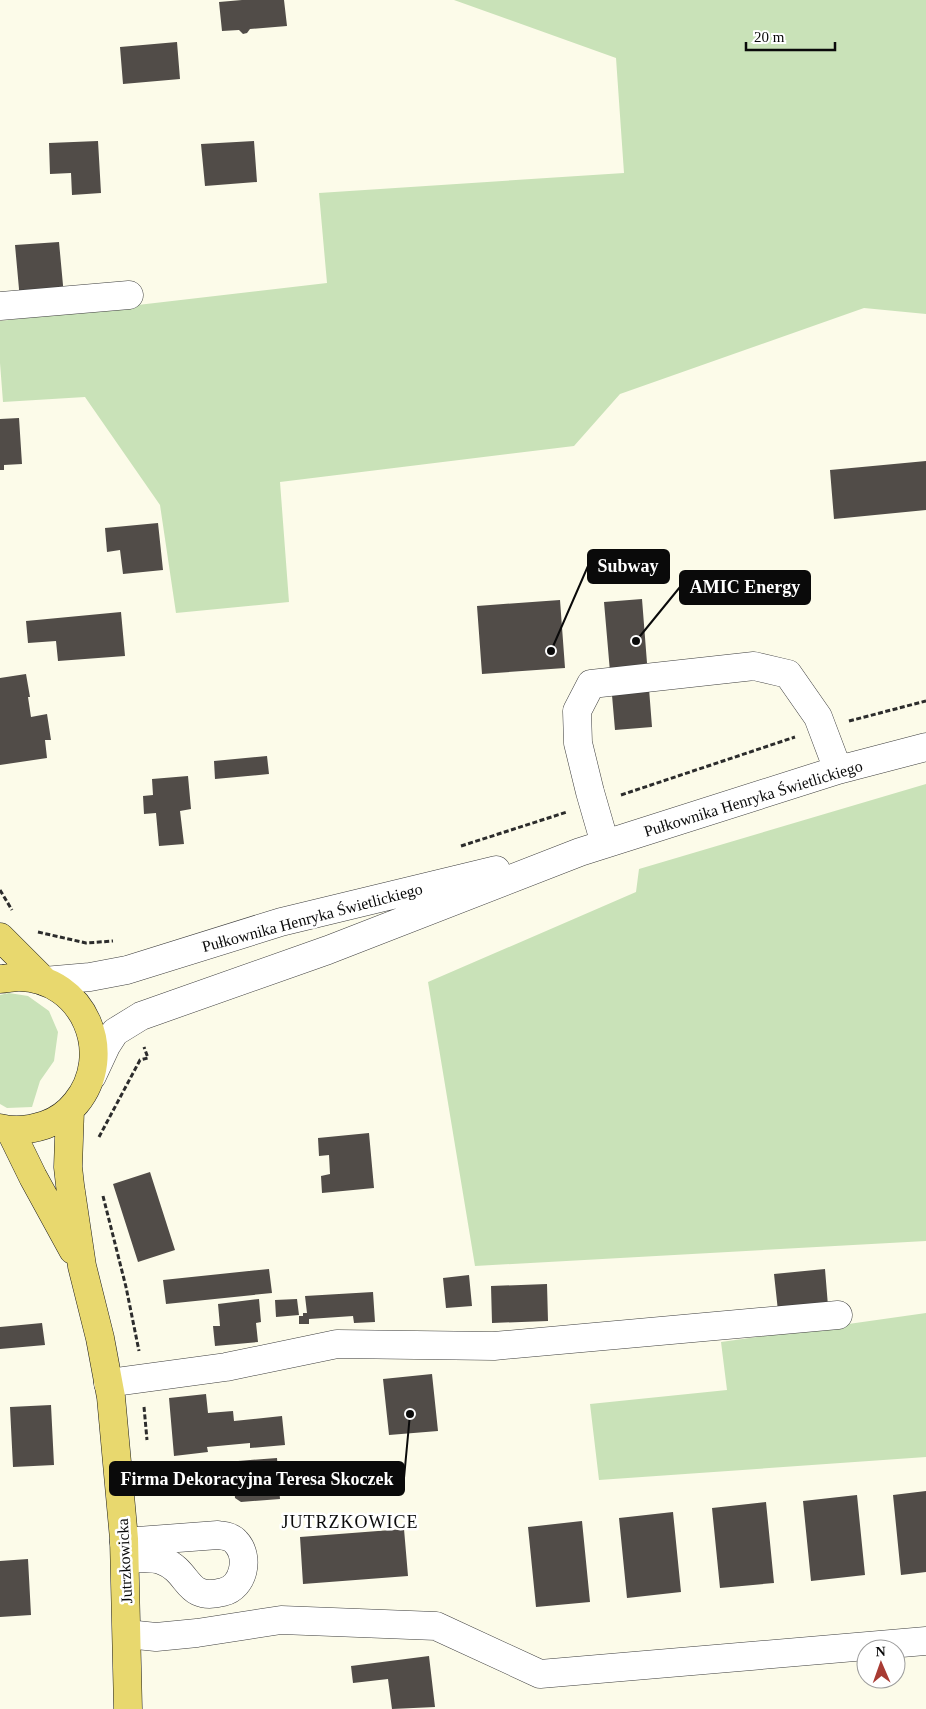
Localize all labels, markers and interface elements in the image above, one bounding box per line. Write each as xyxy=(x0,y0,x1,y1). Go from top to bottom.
scale bar xyxy=(746,20,835,52)
text: 20 m xyxy=(754,29,785,45)
callout: Subway xyxy=(588,550,669,583)
text: Subway xyxy=(597,556,659,576)
callout: AMIC Energy xyxy=(680,571,810,604)
text: AMIC Energy xyxy=(690,577,800,597)
street label: Pułkownika Henryka Świetlickiego xyxy=(642,756,865,841)
street label: Pułkownika Henryka Świetlickiego xyxy=(200,879,424,956)
callout: Firma Dekoracyjna Teresa Skoczek xyxy=(110,1462,404,1495)
text: Firma Dekoracyjna Teresa Skoczek xyxy=(120,1469,394,1489)
district label: JUTRZKOWICE xyxy=(282,1512,418,1532)
street label: Jutrzkowicka xyxy=(114,1518,135,1604)
north arrow xyxy=(856,1639,906,1689)
text: N xyxy=(875,1644,886,1659)

